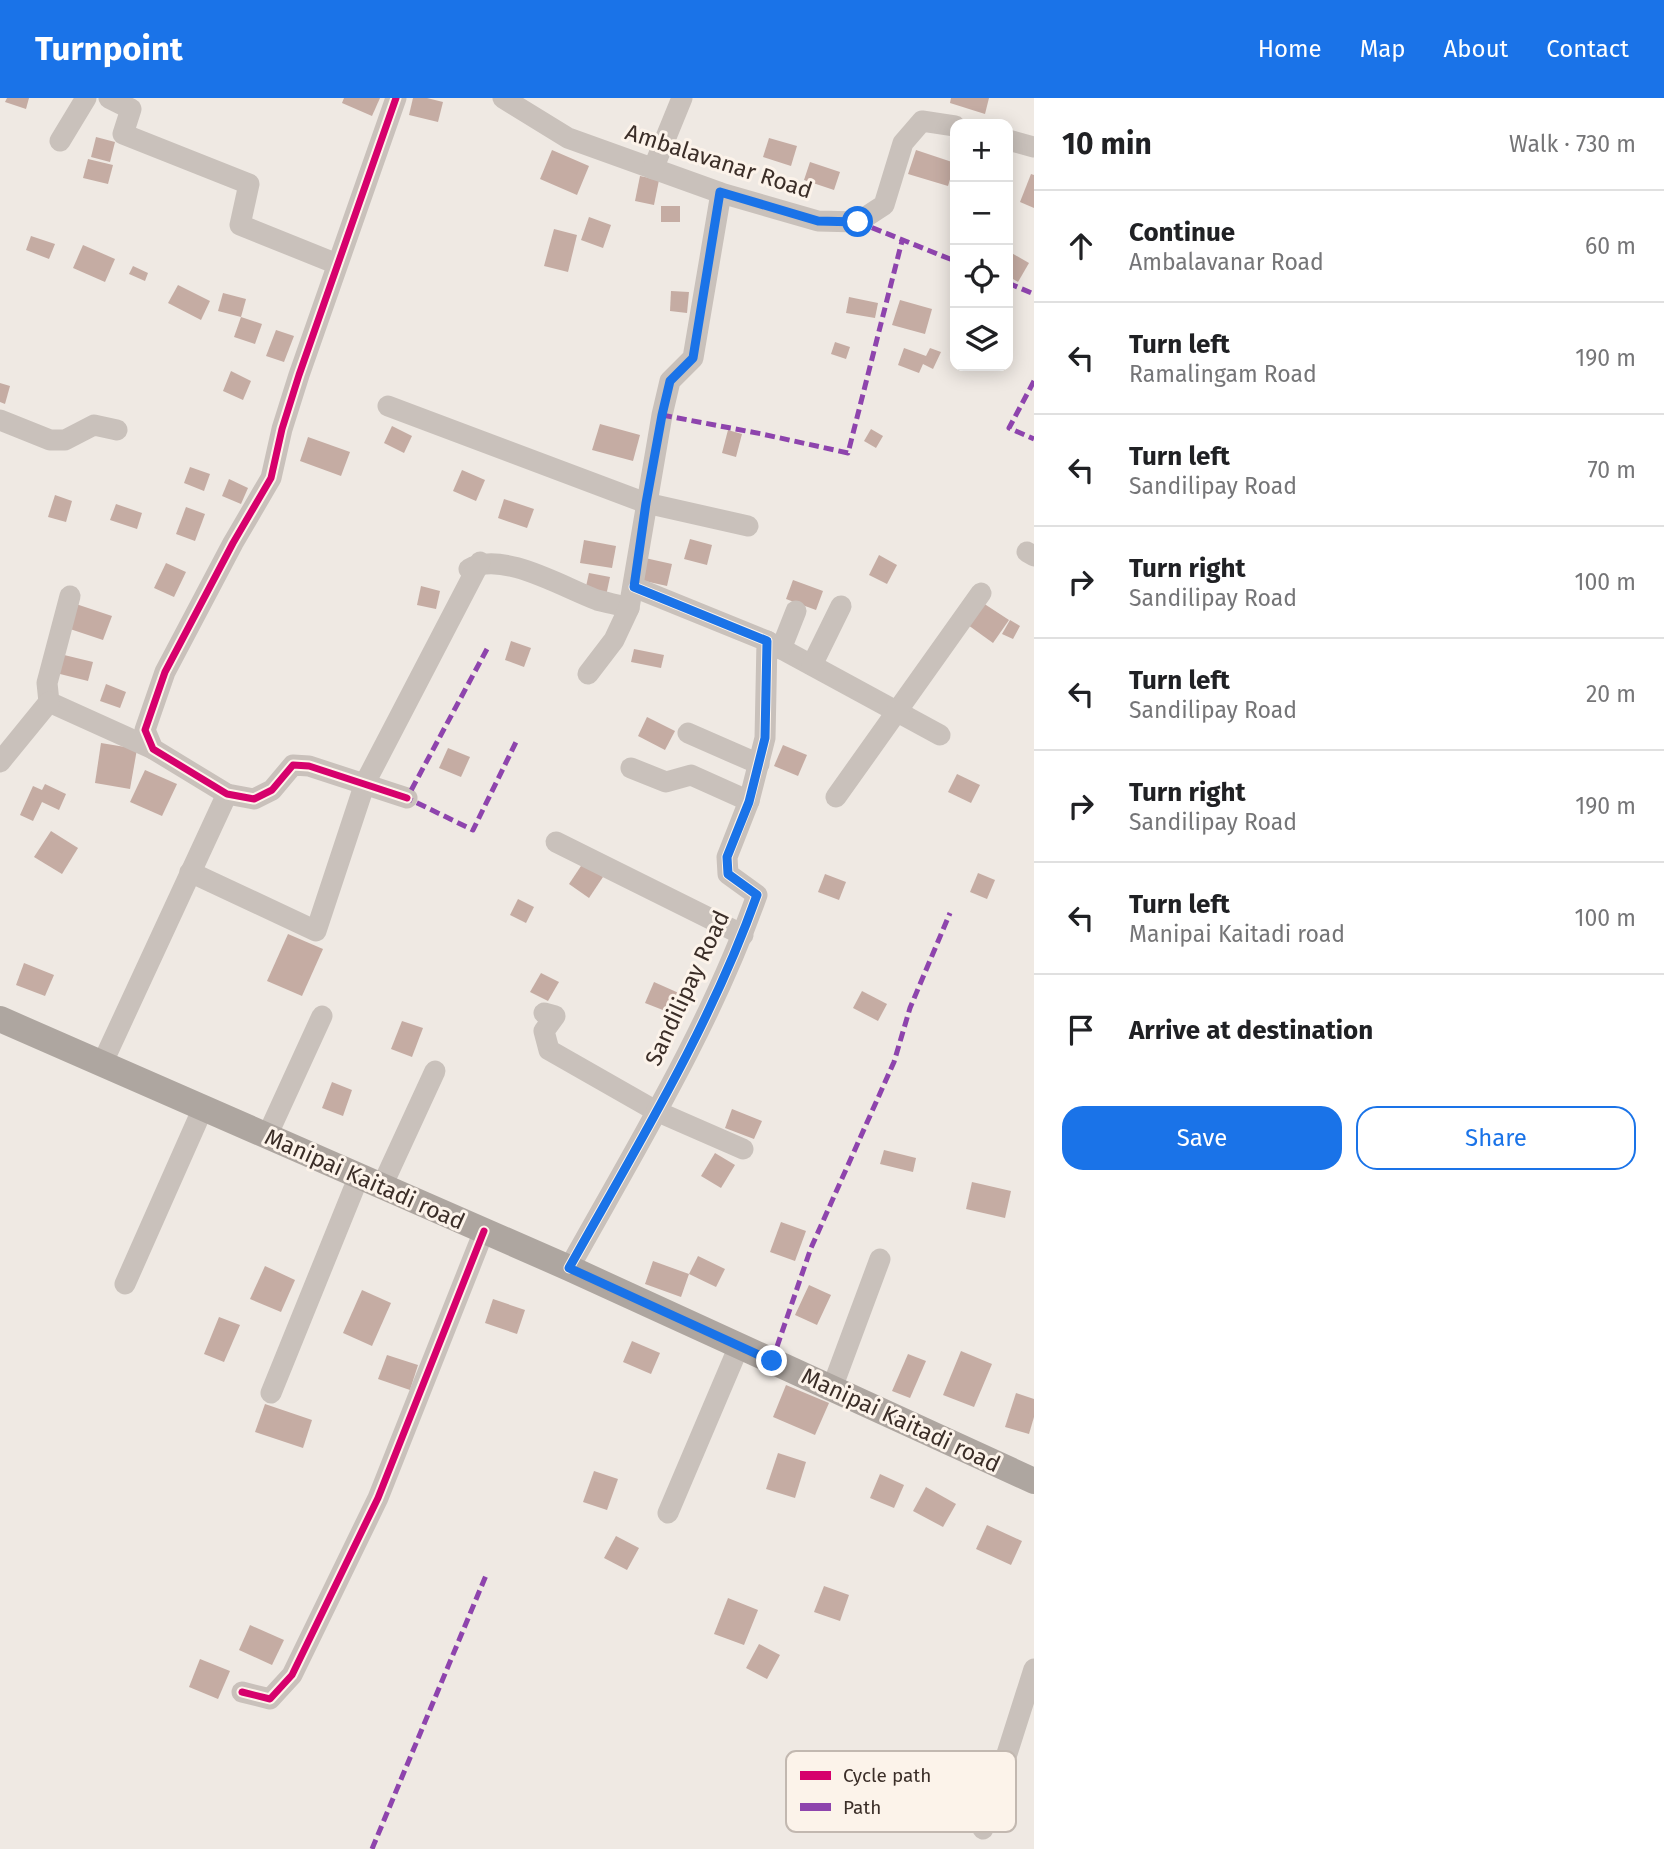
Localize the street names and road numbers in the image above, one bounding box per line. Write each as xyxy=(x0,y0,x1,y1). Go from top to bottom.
street label: Ambalavanar Road xyxy=(622,118,816,204)
street label: Sandilipay Road xyxy=(639,906,735,1070)
street label: Manipai Kaitadi road xyxy=(261,1122,469,1236)
street label: Manipai Kaitadi road xyxy=(797,1362,1005,1478)

